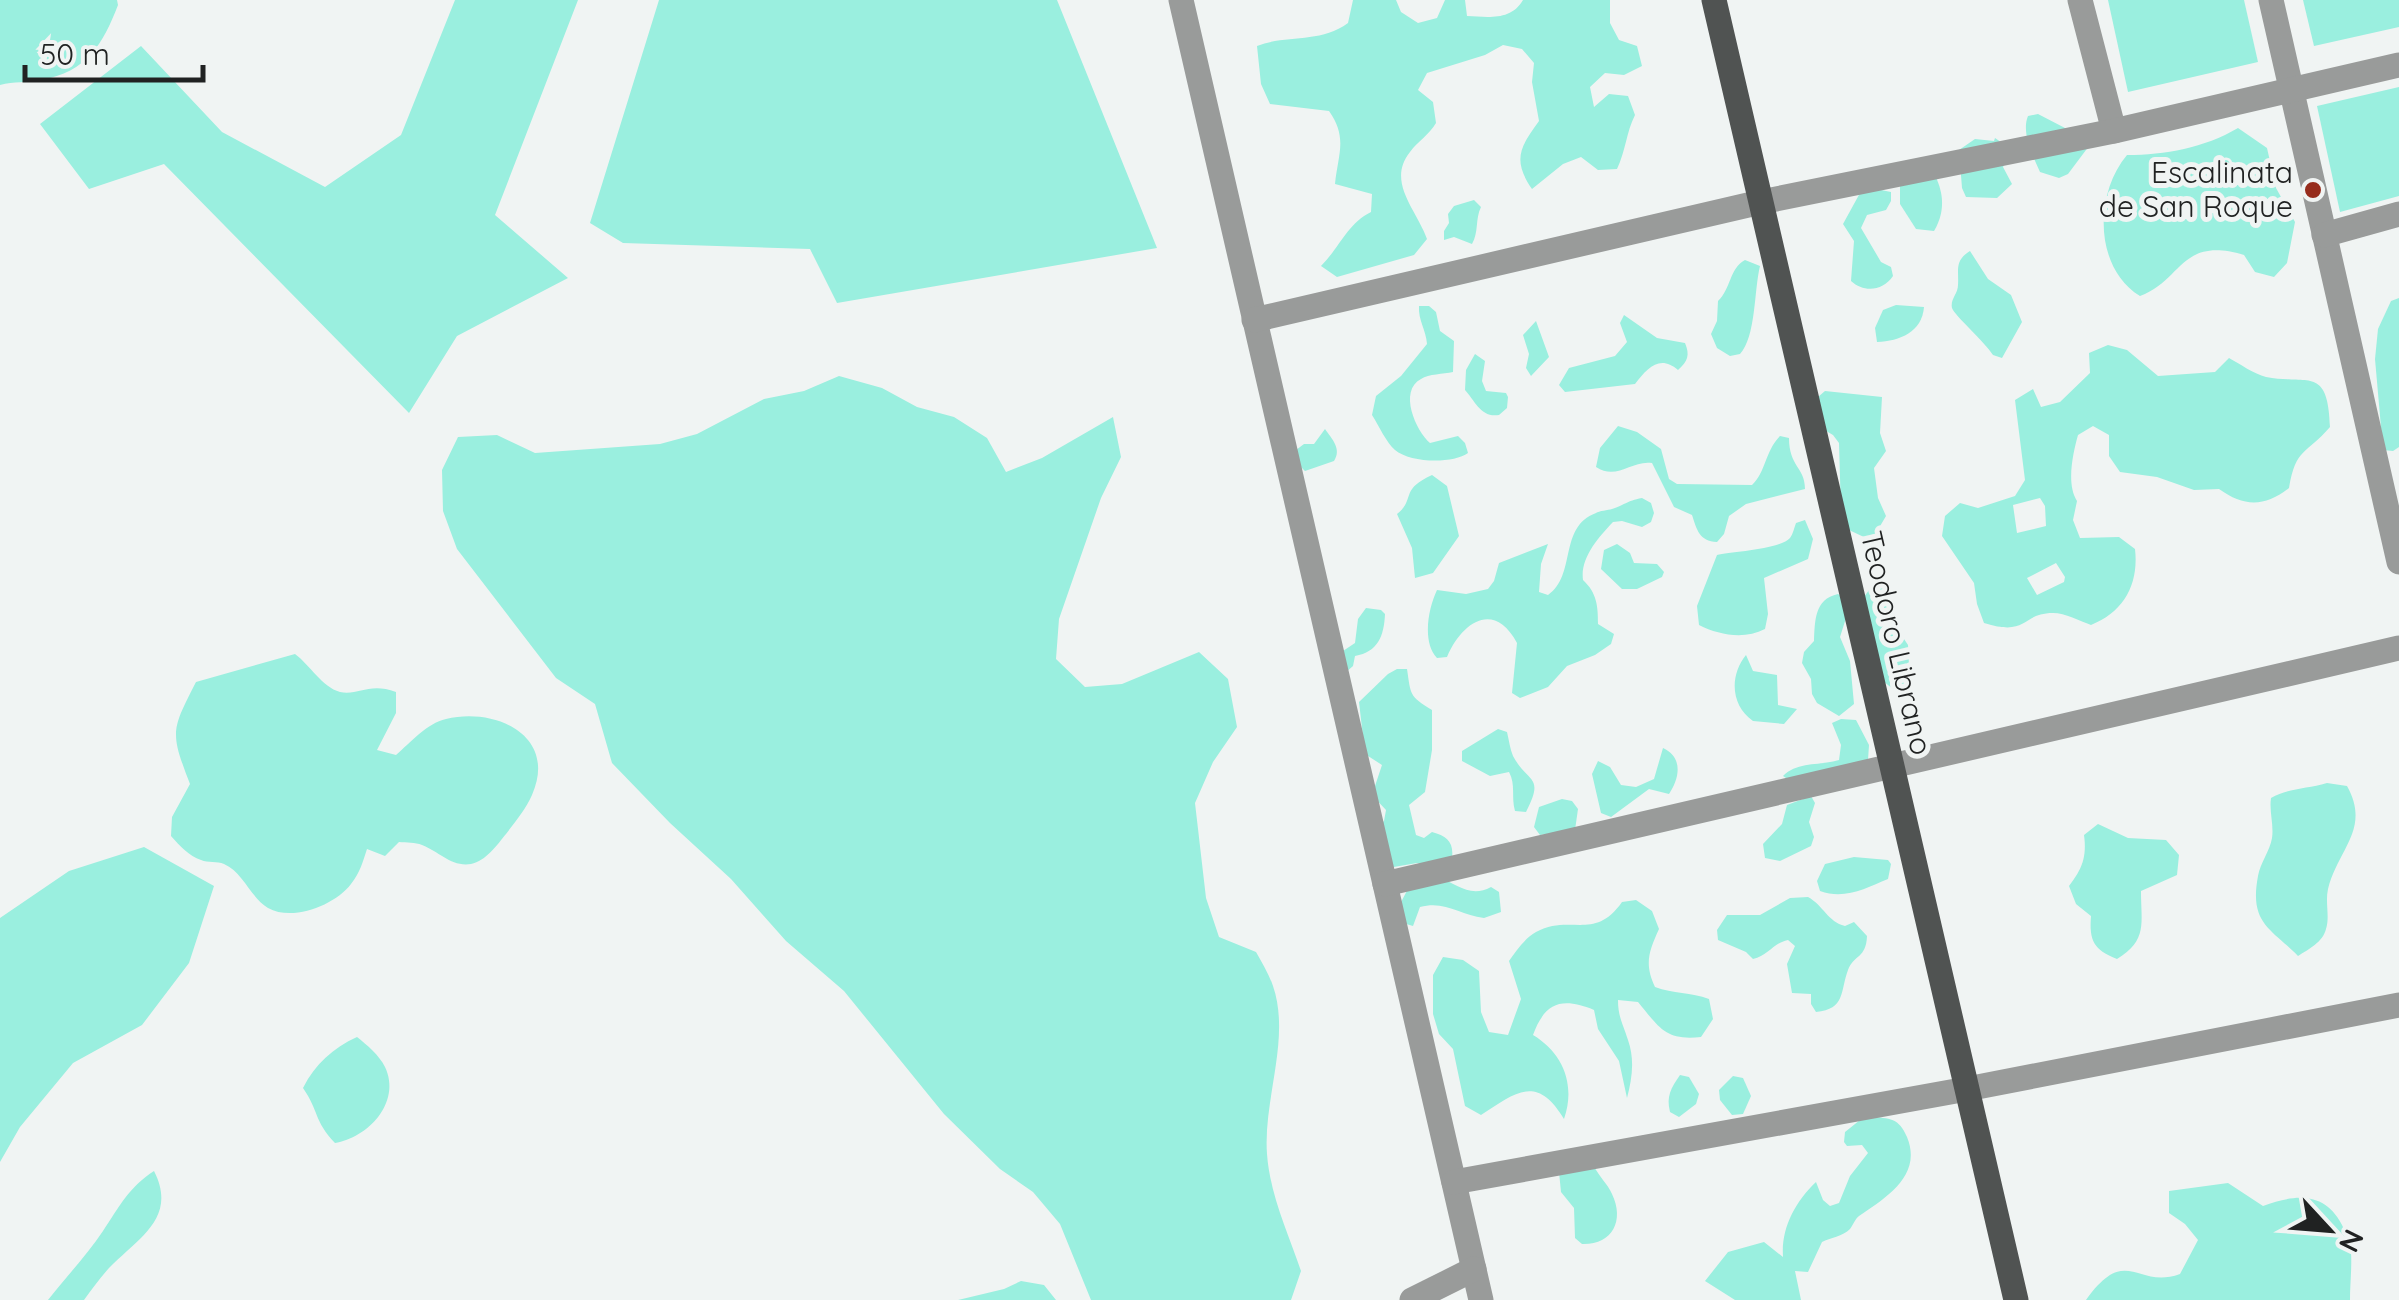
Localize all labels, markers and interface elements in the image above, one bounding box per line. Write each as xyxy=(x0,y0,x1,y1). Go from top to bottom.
scale bar xyxy=(25,20,202,82)
text: 50 m xyxy=(40,35,110,73)
place label: Escalinata de San Roque xyxy=(2099,153,2293,225)
marker: Escalinata de San Roque xyxy=(2302,179,2324,201)
street label: Teodoro Librano xyxy=(1853,527,1941,758)
north arrow xyxy=(2279,1180,2379,1280)
text: N xyxy=(2332,1224,2372,1258)

